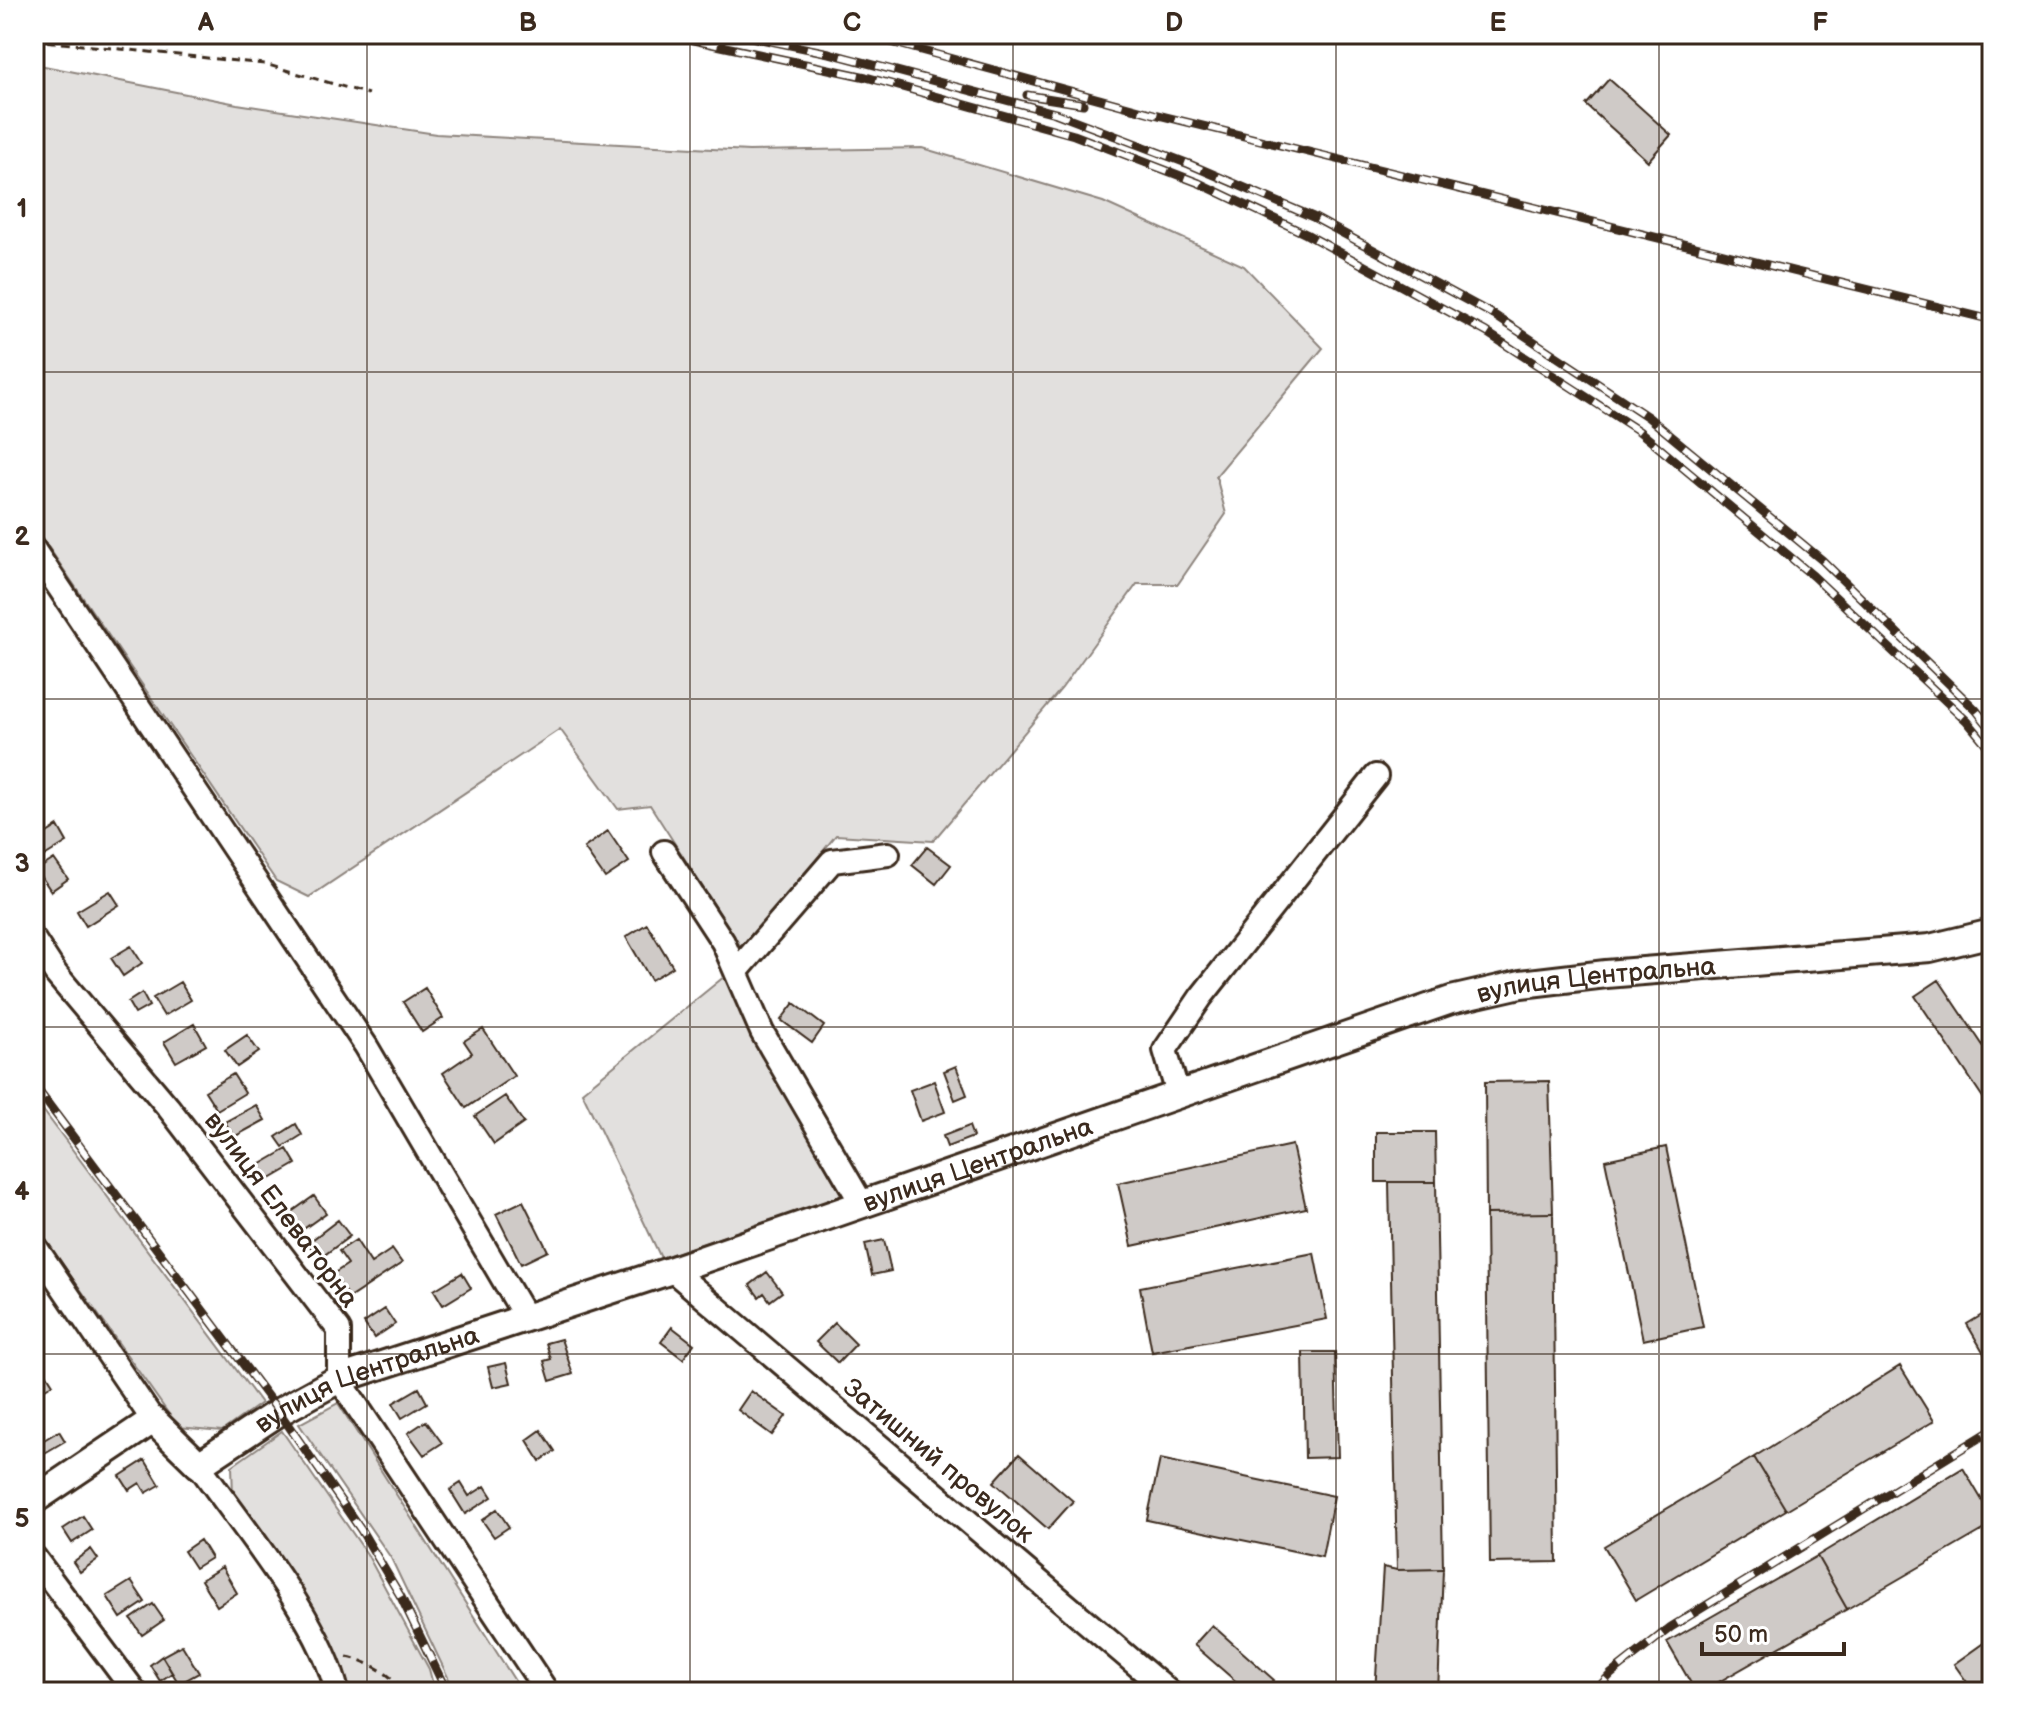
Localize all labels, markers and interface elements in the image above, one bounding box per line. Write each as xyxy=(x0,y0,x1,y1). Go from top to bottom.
text: A xyxy=(197,8,214,39)
text: B xyxy=(519,8,537,39)
text: C xyxy=(843,8,861,39)
text: D xyxy=(1165,8,1183,39)
text: E xyxy=(1490,8,1507,39)
text: F xyxy=(1812,8,1828,39)
text: 1 xyxy=(17,194,27,225)
text: 2 xyxy=(14,522,30,553)
text: 3 xyxy=(14,849,30,880)
street label: вулиця Центральна xyxy=(1474,951,1717,1011)
street label: вулиця Елеваторна xyxy=(197,1106,364,1314)
street label: вулиця Центральна xyxy=(859,1111,1097,1220)
text: 4 xyxy=(14,1177,30,1208)
street label: вулиця Центральна xyxy=(250,1320,483,1441)
street label: Затишний провулок xyxy=(836,1372,1040,1550)
text: 5 xyxy=(14,1504,30,1535)
scale bar xyxy=(1702,1606,1844,1656)
text: 50 m xyxy=(1714,1620,1768,1649)

